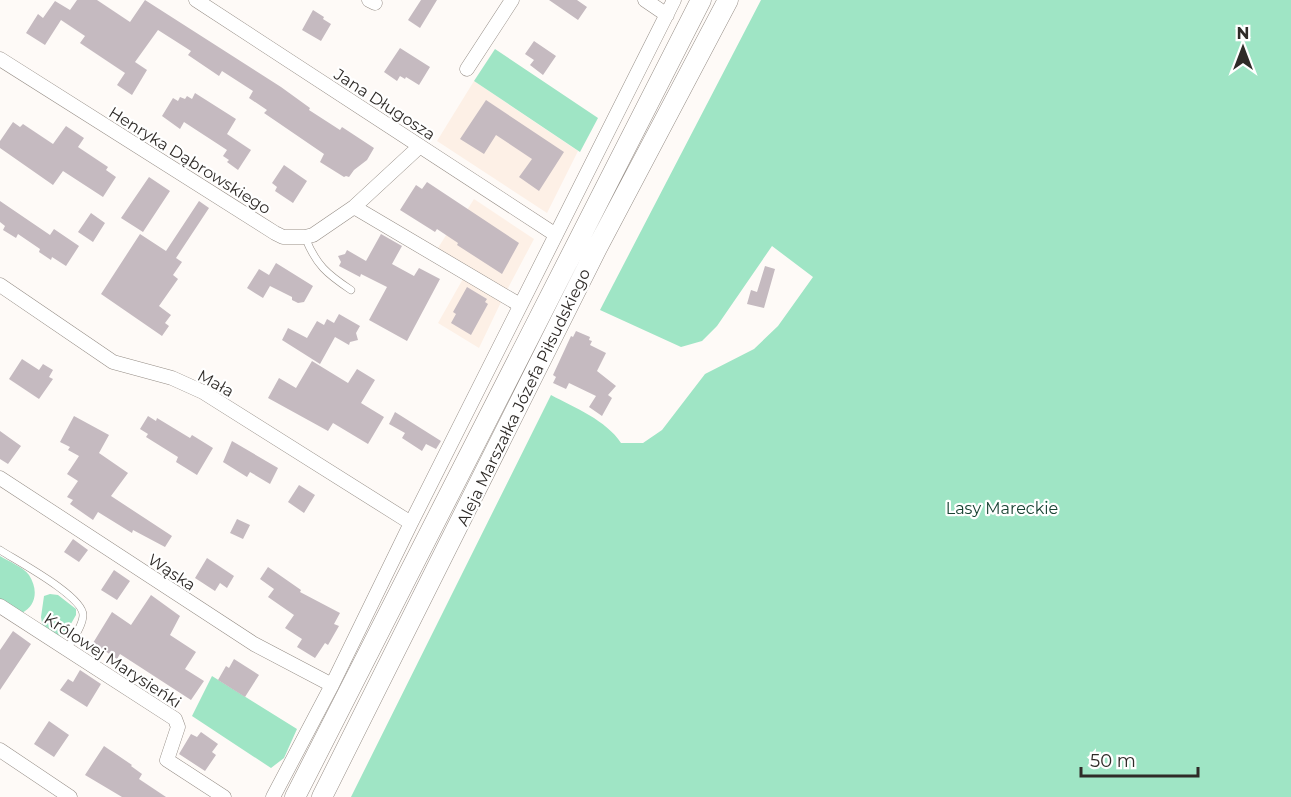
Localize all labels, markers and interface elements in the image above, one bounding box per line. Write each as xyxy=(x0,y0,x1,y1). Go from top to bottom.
north arrow xyxy=(1213,18,1273,78)
text: N xyxy=(1237,24,1249,43)
street label: Jana Długosza xyxy=(330,64,439,144)
street label: Henryka Dąbrowskiego xyxy=(105,103,274,218)
street label: Aleja Marszałka Józefa Piłsudskiego xyxy=(453,265,594,529)
street label: Mała xyxy=(194,366,237,401)
park label: Lasy Mareckie xyxy=(946,499,1058,518)
street label: Wąska xyxy=(144,550,199,595)
street label: Królowej Marysieńki xyxy=(41,609,185,712)
scale bar xyxy=(1081,740,1198,778)
text: 50 m xyxy=(1090,750,1136,772)

